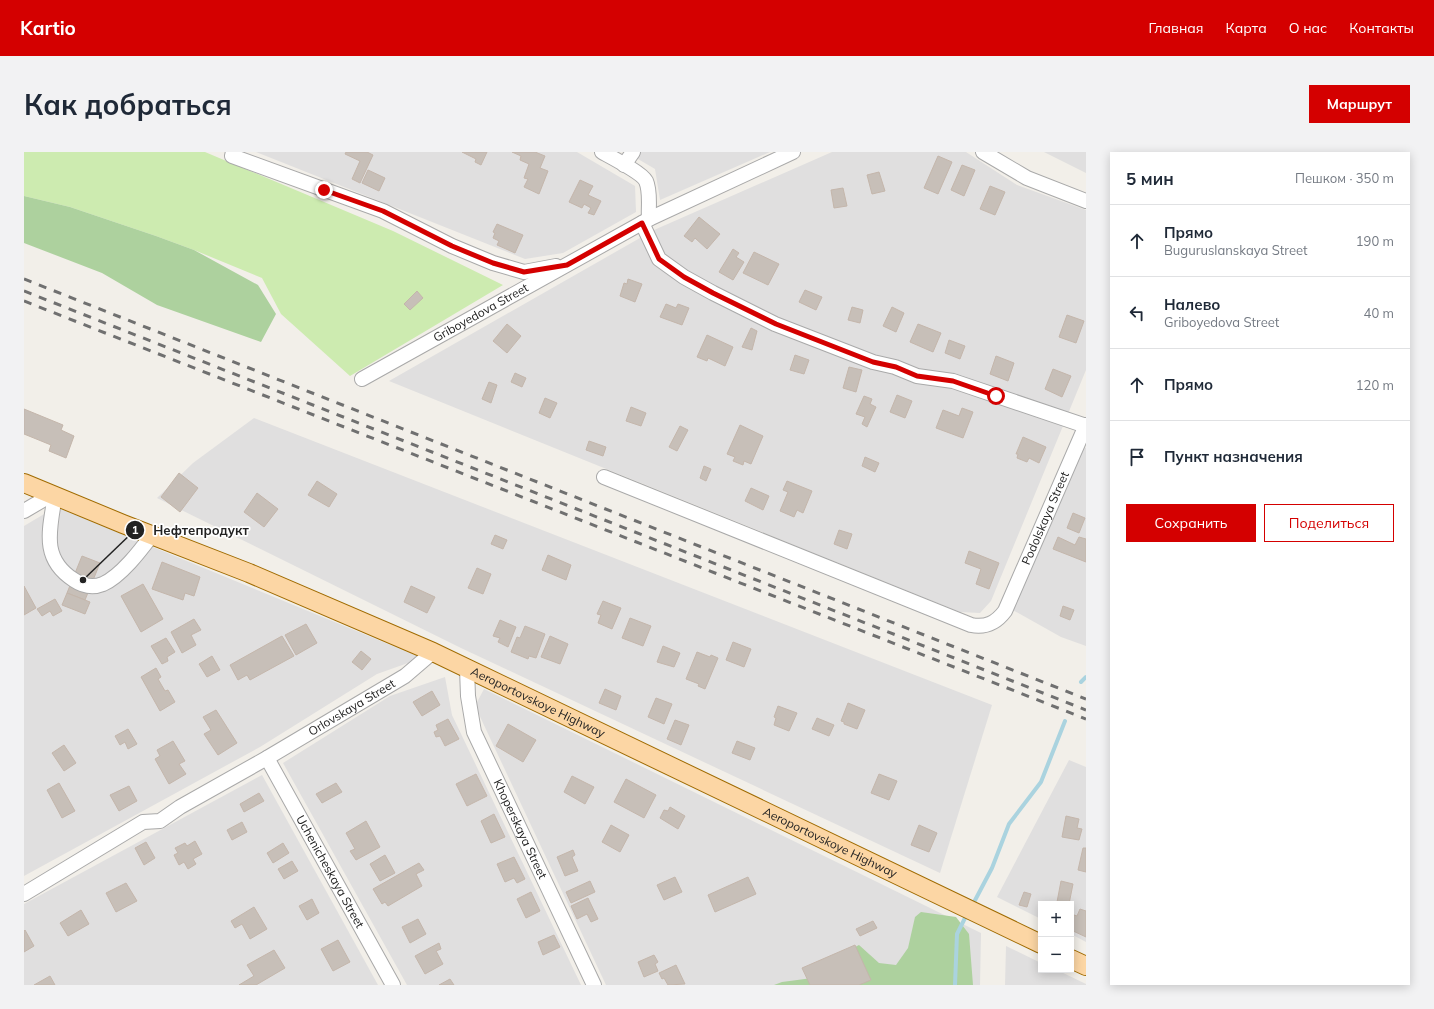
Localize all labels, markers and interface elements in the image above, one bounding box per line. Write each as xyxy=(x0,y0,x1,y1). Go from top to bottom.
text: Kartio xyxy=(20,16,76,40)
text: Главная xyxy=(1149,19,1204,37)
text: Карта xyxy=(1226,19,1267,37)
text: О нас xyxy=(1289,19,1327,37)
text: Контакты xyxy=(1349,19,1414,37)
button: Маршрут xyxy=(1309,85,1410,123)
text: Как добраться xyxy=(24,87,232,122)
text: 5 мин xyxy=(1126,168,1174,189)
text: Пешком · 350 m xyxy=(1295,170,1394,186)
route end xyxy=(315,181,333,199)
text: Прямо xyxy=(1164,223,1213,242)
icon: ahead xyxy=(1126,230,1148,252)
text: 190 m xyxy=(1356,233,1394,249)
text: Buguruslanskaya Street xyxy=(1164,242,1308,258)
street label: Griboyedova Street xyxy=(430,280,531,345)
text: Налево xyxy=(1164,295,1220,314)
icon: left xyxy=(1126,302,1148,324)
text: 40 m xyxy=(1364,305,1394,321)
text: Griboyedova Street xyxy=(1164,314,1279,330)
icon: ahead xyxy=(1126,374,1148,396)
text: Прямо xyxy=(1164,375,1213,394)
text: 120 m xyxy=(1356,377,1394,393)
route start xyxy=(987,387,1005,405)
icon: arrive xyxy=(1126,446,1148,468)
text: Пункт назначения xyxy=(1164,447,1303,466)
street label: Podolskaya Street xyxy=(1018,469,1072,567)
button: Сохранить xyxy=(1126,504,1256,542)
button: Поделиться xyxy=(1264,504,1394,542)
callout: Нефтепродукт xyxy=(125,518,257,543)
text: 1 xyxy=(131,522,139,537)
text: Нефтепродукт xyxy=(153,522,249,539)
street label: Aeroportovskoye Highway xyxy=(469,663,608,741)
street label: Orlovskaya Street xyxy=(305,676,398,739)
street label: Khoperskaya Street xyxy=(490,777,551,881)
street label: Aeroportovskoye Highway xyxy=(761,804,900,881)
street label: Uchenicheskaya Street xyxy=(293,812,368,930)
map controls xyxy=(1038,901,1074,973)
button: + xyxy=(1038,901,1074,937)
button: − xyxy=(1038,937,1074,973)

